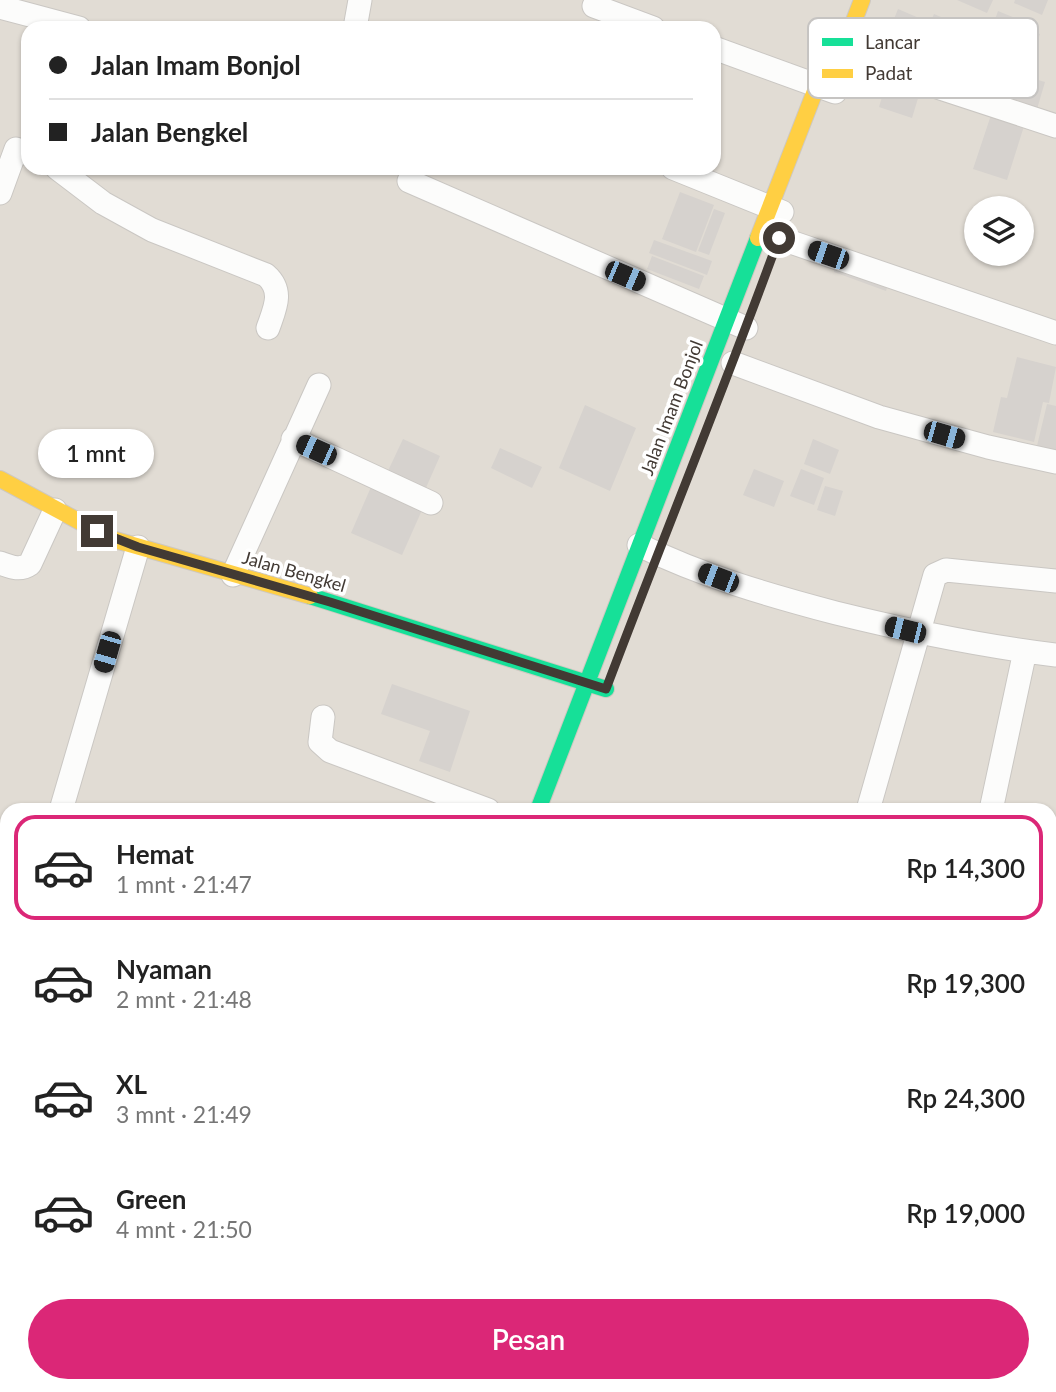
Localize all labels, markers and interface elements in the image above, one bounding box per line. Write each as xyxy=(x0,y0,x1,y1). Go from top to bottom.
legend xyxy=(808,18,1038,98)
text: Lancar xyxy=(865,30,920,53)
text: Jalan Imam Bonjol xyxy=(91,49,301,81)
text: Padat xyxy=(865,61,913,84)
text: Jalan Bengkel xyxy=(91,116,248,148)
map controls xyxy=(964,196,1034,266)
button: layers xyxy=(964,196,1034,266)
route start xyxy=(763,222,795,254)
car xyxy=(805,238,852,272)
car xyxy=(602,258,649,294)
street label: Jalan Imam Bonjol xyxy=(635,337,707,478)
car xyxy=(921,419,968,451)
callout: 1 mnt xyxy=(39,430,155,478)
car xyxy=(293,432,340,468)
text: 1 mnt xyxy=(66,439,126,467)
route end xyxy=(81,515,113,547)
street label: Jalan Bengkel xyxy=(240,546,349,596)
car xyxy=(695,561,742,595)
car xyxy=(883,615,928,645)
car xyxy=(92,629,123,675)
icon: car xyxy=(32,836,95,899)
text: Hemat xyxy=(116,838,194,870)
text: Rp 14,300 xyxy=(906,852,1025,884)
text: 1 mnt · 21:47 xyxy=(116,870,252,898)
icon: car xyxy=(32,951,95,1014)
text: Nyaman xyxy=(116,953,212,985)
text: Rp 19,300 xyxy=(906,967,1025,999)
text: 2 mnt · 21:48 xyxy=(116,985,252,1013)
icon: car xyxy=(32,1066,95,1129)
text: XL xyxy=(116,1068,147,1100)
text: Rp 24,300 xyxy=(906,1082,1025,1114)
text: 3 mnt · 21:49 xyxy=(116,1100,252,1128)
icon: car xyxy=(32,1181,95,1244)
text: Green xyxy=(116,1183,186,1215)
text: Rp 19,000 xyxy=(906,1197,1025,1229)
text: 4 mnt · 21:50 xyxy=(116,1215,252,1243)
button: Pesan xyxy=(28,1299,1029,1379)

